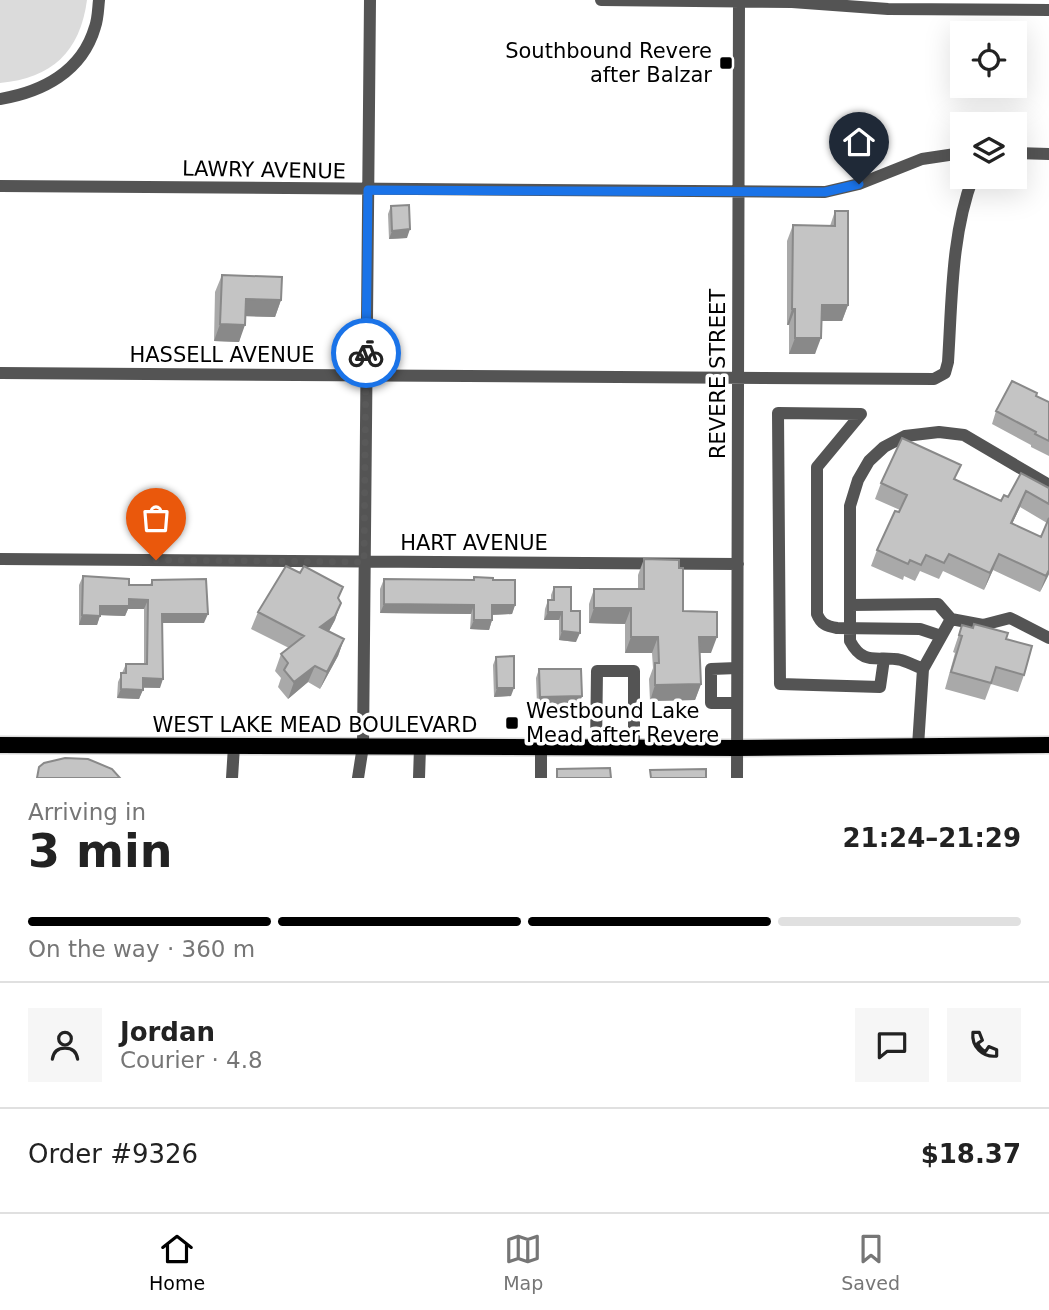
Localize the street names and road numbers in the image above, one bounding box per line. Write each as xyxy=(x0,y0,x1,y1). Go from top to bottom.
street label: LAWRY AVENUE xyxy=(182,157,346,183)
street label: REVERE STREET xyxy=(706,289,730,459)
street label: HASSELL AVENUE xyxy=(129,343,315,367)
street label: HART AVENUE xyxy=(400,531,548,555)
street label: WEST LAKE MEAD BOULEVARD xyxy=(153,713,477,737)

